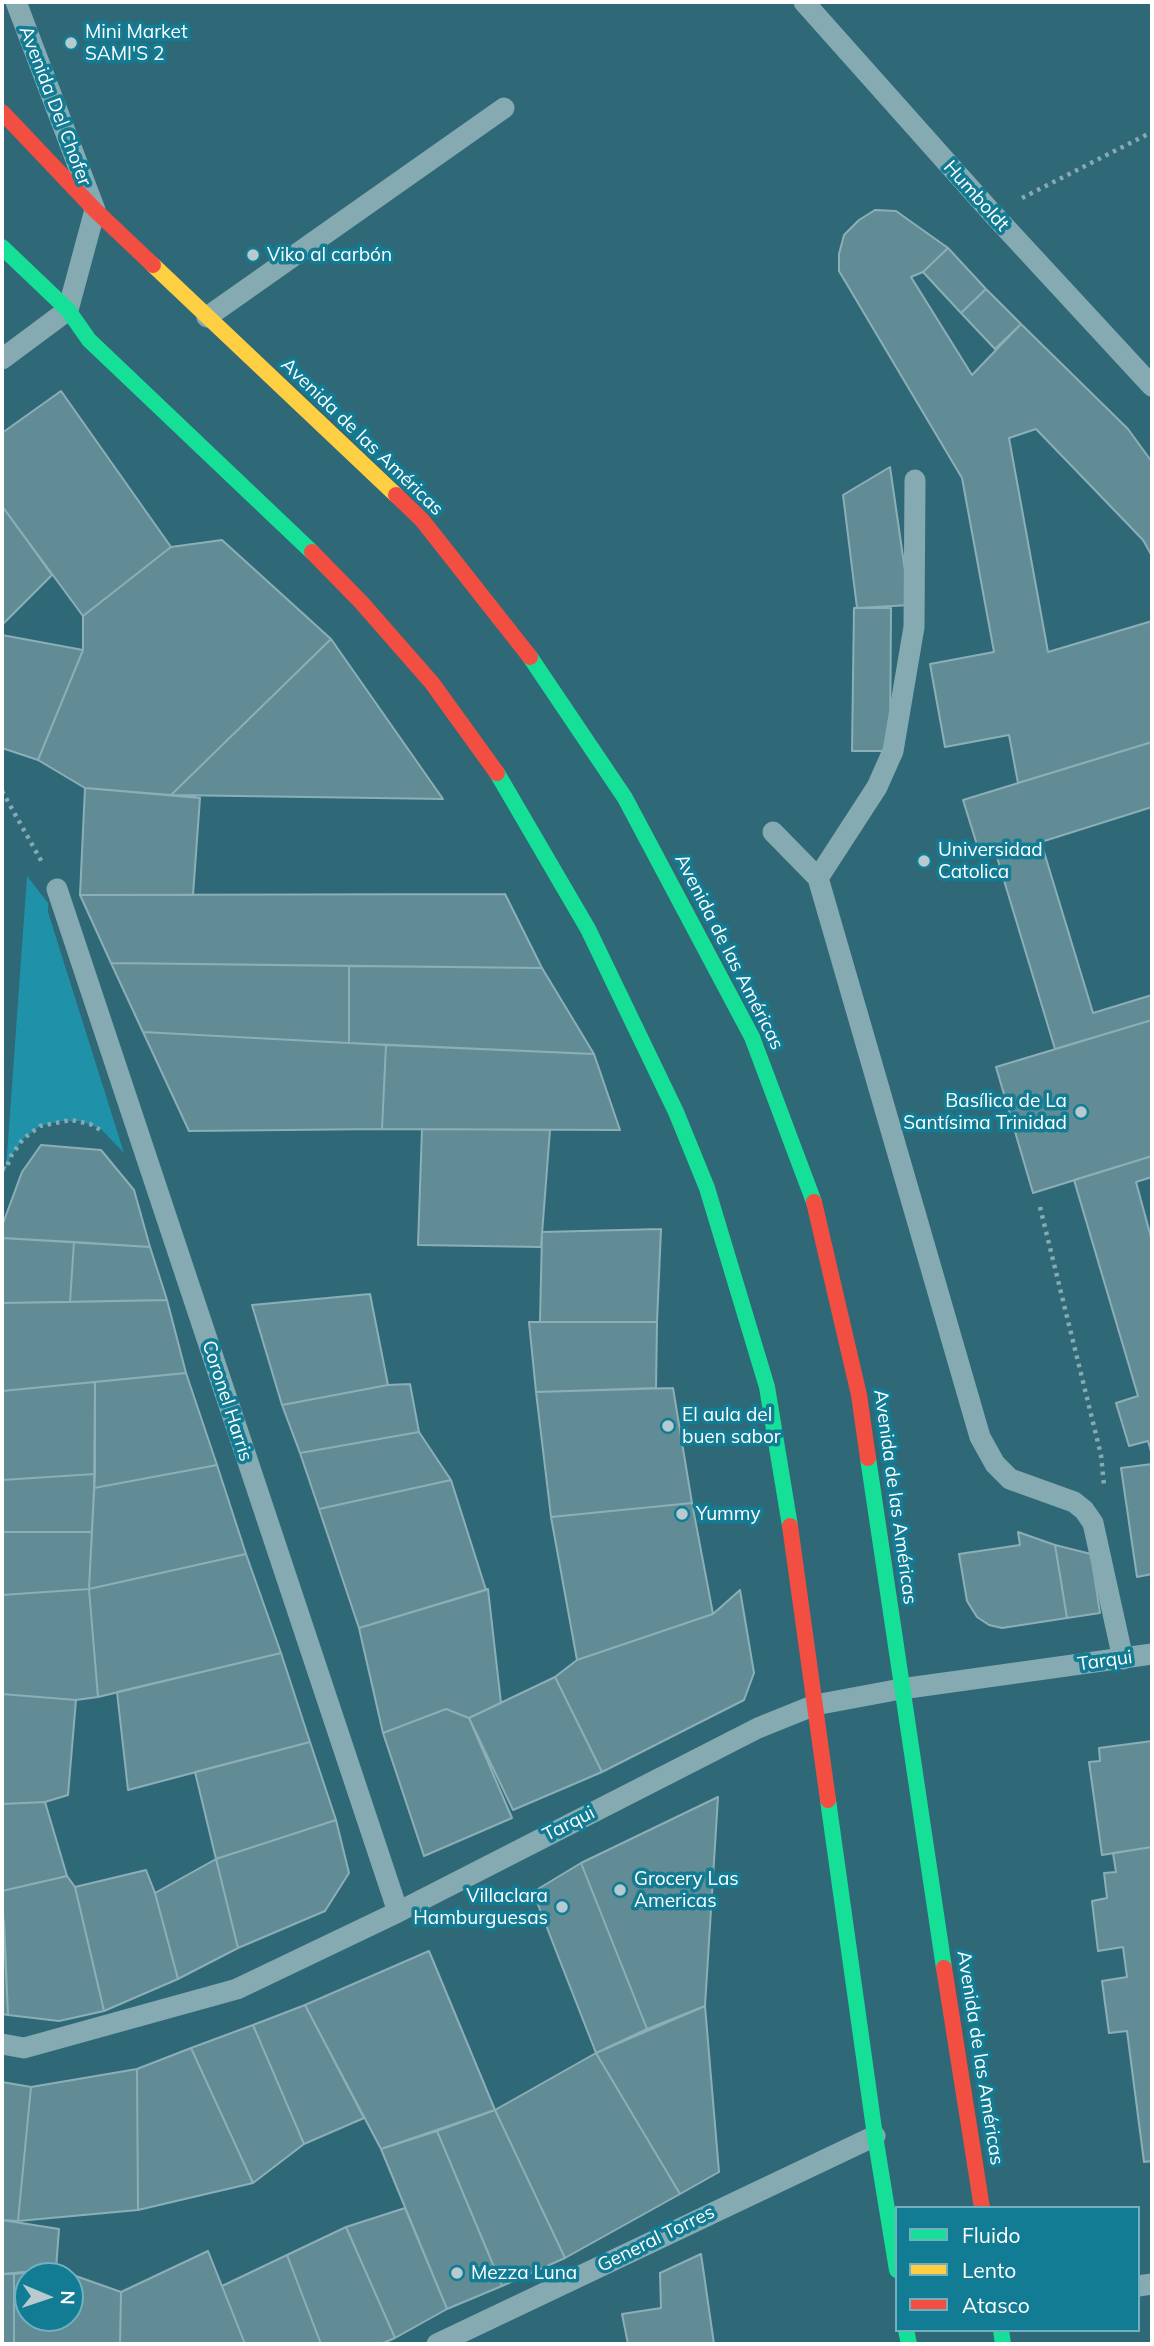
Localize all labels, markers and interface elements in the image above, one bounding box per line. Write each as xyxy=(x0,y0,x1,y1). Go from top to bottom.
place label: Mini Market SAMI'S 2 xyxy=(85,21,188,65)
street label: Avenida Del Chofer xyxy=(14,23,96,189)
marker: Mini Market SAMI'S 2 xyxy=(63,35,79,51)
street label: Humboldt xyxy=(938,156,1014,236)
place label: Viko al carbón xyxy=(267,244,392,266)
marker: Viko al carbón xyxy=(245,247,261,263)
street label: Avenida de las Américas xyxy=(276,354,448,520)
place label: Universidad Catolica xyxy=(938,839,1043,883)
street label: Avenida de las Américas xyxy=(670,850,788,1054)
marker: Universidad Catolica xyxy=(916,853,932,869)
place label: Basílica de La Santísima Trinidad xyxy=(903,1090,1067,1134)
marker: Basílica de La Santísima Trinidad xyxy=(1073,1104,1089,1120)
street label: Coronel Harris xyxy=(197,1338,257,1464)
street label: Avenida de las Américas xyxy=(869,1388,921,1606)
place label: El aula del buen sabor xyxy=(682,1404,781,1448)
marker: El aula del buen sabor xyxy=(660,1418,676,1434)
place label: Yummy xyxy=(696,1503,760,1525)
marker: Yummy xyxy=(674,1506,690,1522)
street label: Tarqui xyxy=(1076,1646,1134,1676)
street label: Tarqui xyxy=(539,1801,599,1847)
place label: Grocery Las Americas xyxy=(634,1868,739,1912)
marker: Grocery Las Americas xyxy=(612,1882,628,1898)
place label: Villaclara Hamburguesas xyxy=(413,1885,548,1929)
marker: Villaclara Hamburguesas xyxy=(554,1899,570,1915)
street label: Avenida de las Américas xyxy=(952,1949,1008,2167)
street label: General Torres xyxy=(594,2201,718,2277)
legend xyxy=(895,2206,1140,2332)
text: Fluido xyxy=(962,2222,1021,2248)
text: Lento xyxy=(962,2257,1016,2283)
north arrow xyxy=(14,2262,84,2332)
place label: Mezza Luna xyxy=(471,2262,577,2284)
marker: Mezza Luna xyxy=(449,2265,465,2281)
text: N xyxy=(56,2290,80,2305)
text: Atasco xyxy=(962,2292,1030,2318)

